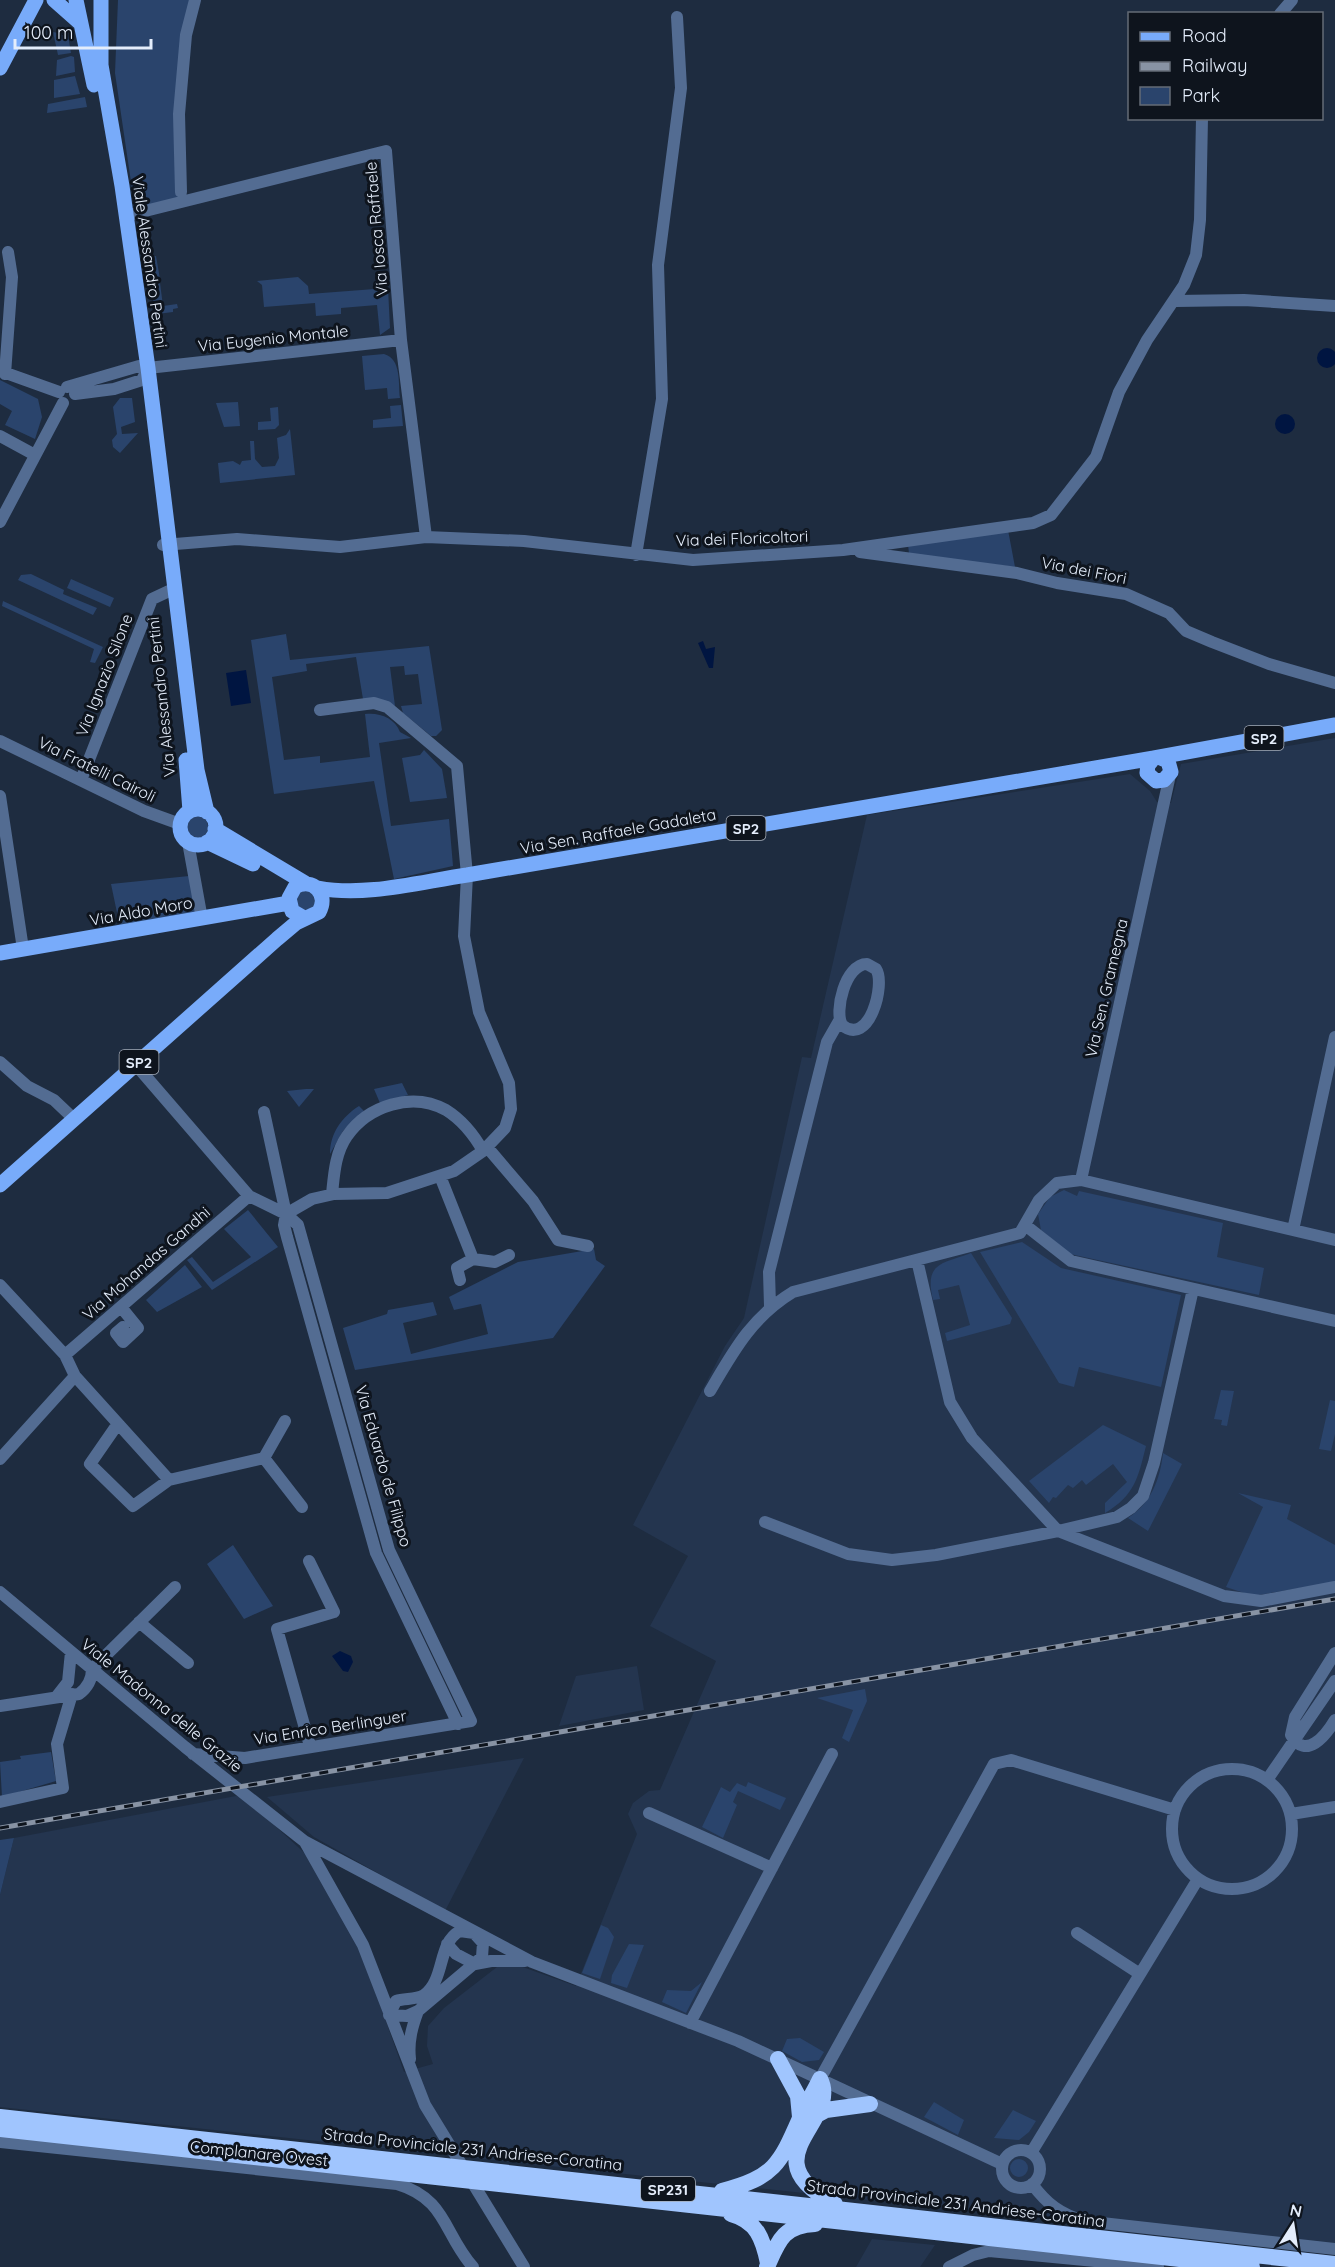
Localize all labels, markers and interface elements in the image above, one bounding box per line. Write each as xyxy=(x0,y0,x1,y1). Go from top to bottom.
scale bar xyxy=(15,12,152,50)
legend xyxy=(1128,12,1323,120)
text: 100 m xyxy=(24,21,73,44)
text: Road xyxy=(1182,24,1227,47)
text: Railway xyxy=(1182,54,1248,77)
text: Park xyxy=(1182,84,1220,107)
street label: Via Iosca Raffaele xyxy=(360,161,392,297)
street label: Viale Alessandro Pertini xyxy=(128,175,172,349)
street label: Via Eugenio Montale xyxy=(197,320,349,356)
street label: Via dei Floricoltori xyxy=(675,526,809,550)
street label: Via dei Fiori xyxy=(1040,552,1128,588)
street label: Via Ignazio Silone xyxy=(71,611,137,739)
street label: Via Alessandro Pertini xyxy=(143,616,179,778)
road number: SP2 xyxy=(1244,726,1284,750)
street label: Via Fratelli Cairoli xyxy=(35,732,159,806)
street label: Via Sen. Raffaele Gadaleta xyxy=(519,804,717,858)
road number: SP2 xyxy=(726,816,766,840)
street label: Via Aldo Moro xyxy=(88,892,194,930)
street label: Via Sen. Gramegna xyxy=(1080,917,1132,1059)
road number: SP2 xyxy=(120,1050,158,1074)
street label: Via Mohandas Gandhi xyxy=(78,1202,214,1324)
street label: Via Eduardo de Filippo xyxy=(351,1383,417,1549)
street label: Viale Madonna delle Grazie xyxy=(77,1634,247,1776)
street label: Via Enrico Berlinguer xyxy=(252,1705,408,1749)
street label: Strada Provinciale 231 Andriese-Coratina xyxy=(323,2123,623,2175)
street label: Complanare Ovest xyxy=(189,2136,329,2170)
street label: Strada Provinciale 231 Andriese-Coratina xyxy=(806,2175,1106,2231)
road number: SP231 xyxy=(641,2177,695,2201)
north arrow xyxy=(1263,2195,1323,2255)
text: N xyxy=(1288,2199,1304,2221)

